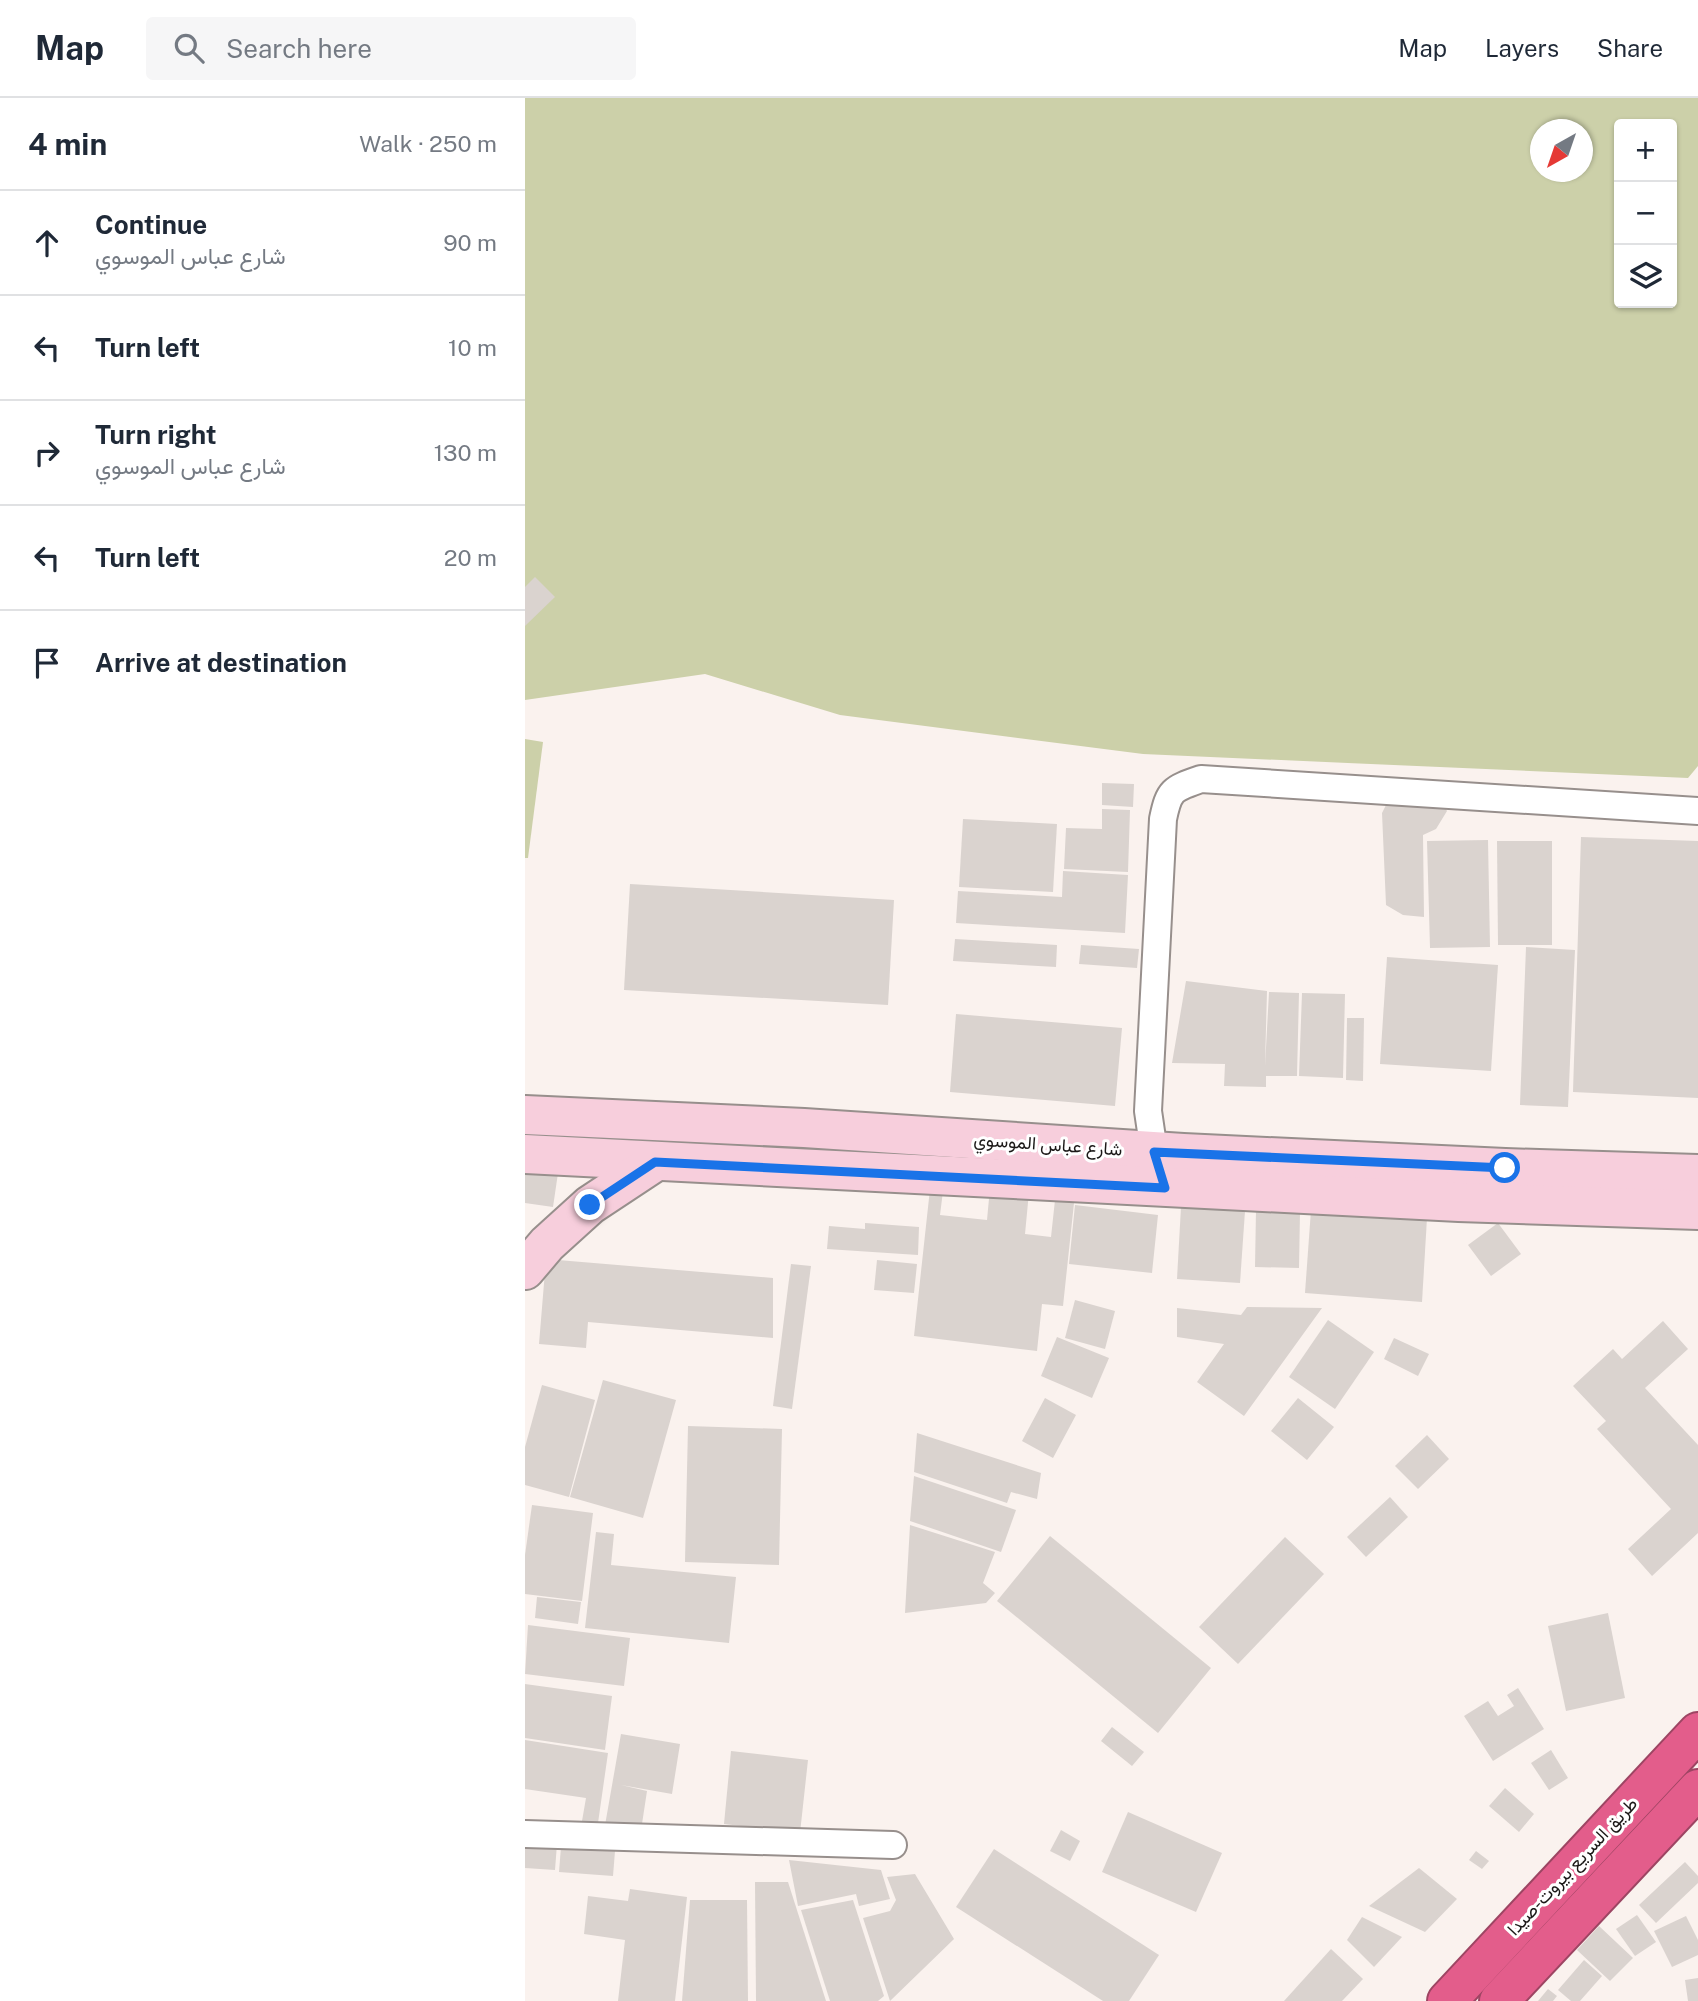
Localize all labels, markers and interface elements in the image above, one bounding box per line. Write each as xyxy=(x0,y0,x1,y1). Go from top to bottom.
search box xyxy=(146,17,636,80)
text: Map xyxy=(35,29,104,67)
icon: search xyxy=(170,29,208,67)
text: Search here xyxy=(226,33,372,64)
text: Map xyxy=(1398,34,1447,62)
text: Layers xyxy=(1485,34,1559,62)
text: Share xyxy=(1597,34,1663,62)
north arrow xyxy=(1530,119,1593,182)
map controls xyxy=(1614,119,1677,308)
button: + xyxy=(1614,119,1677,182)
text: 4 min xyxy=(28,126,107,162)
text: Walk · 250 m xyxy=(359,130,497,157)
button: − xyxy=(1614,182,1677,245)
text: Continue xyxy=(95,209,207,240)
icon: ahead xyxy=(28,224,66,262)
text: 90 m xyxy=(443,229,497,256)
text: شارع عباس الموسوي xyxy=(95,242,286,269)
button: layers xyxy=(1614,245,1677,308)
icon: left xyxy=(28,329,66,367)
text: Turn left xyxy=(95,332,200,363)
text: 10 m xyxy=(448,334,497,361)
text: Turn right xyxy=(95,419,217,450)
icon: right xyxy=(28,434,66,472)
text: 130 m xyxy=(434,439,497,466)
text: شارع عباس الموسوي xyxy=(95,452,286,479)
icon: left xyxy=(28,539,66,577)
text: Turn left xyxy=(95,542,200,573)
text: 20 m xyxy=(444,544,497,571)
icon: arrive xyxy=(28,644,66,682)
text: Arrive at destination xyxy=(95,647,347,678)
street label: شارع عباس الموسوي xyxy=(973,1128,1123,1165)
route start xyxy=(1489,1152,1520,1183)
route end xyxy=(574,1189,605,1220)
street label: طريق السريع بيروت-صيدا xyxy=(1503,1793,1643,1941)

